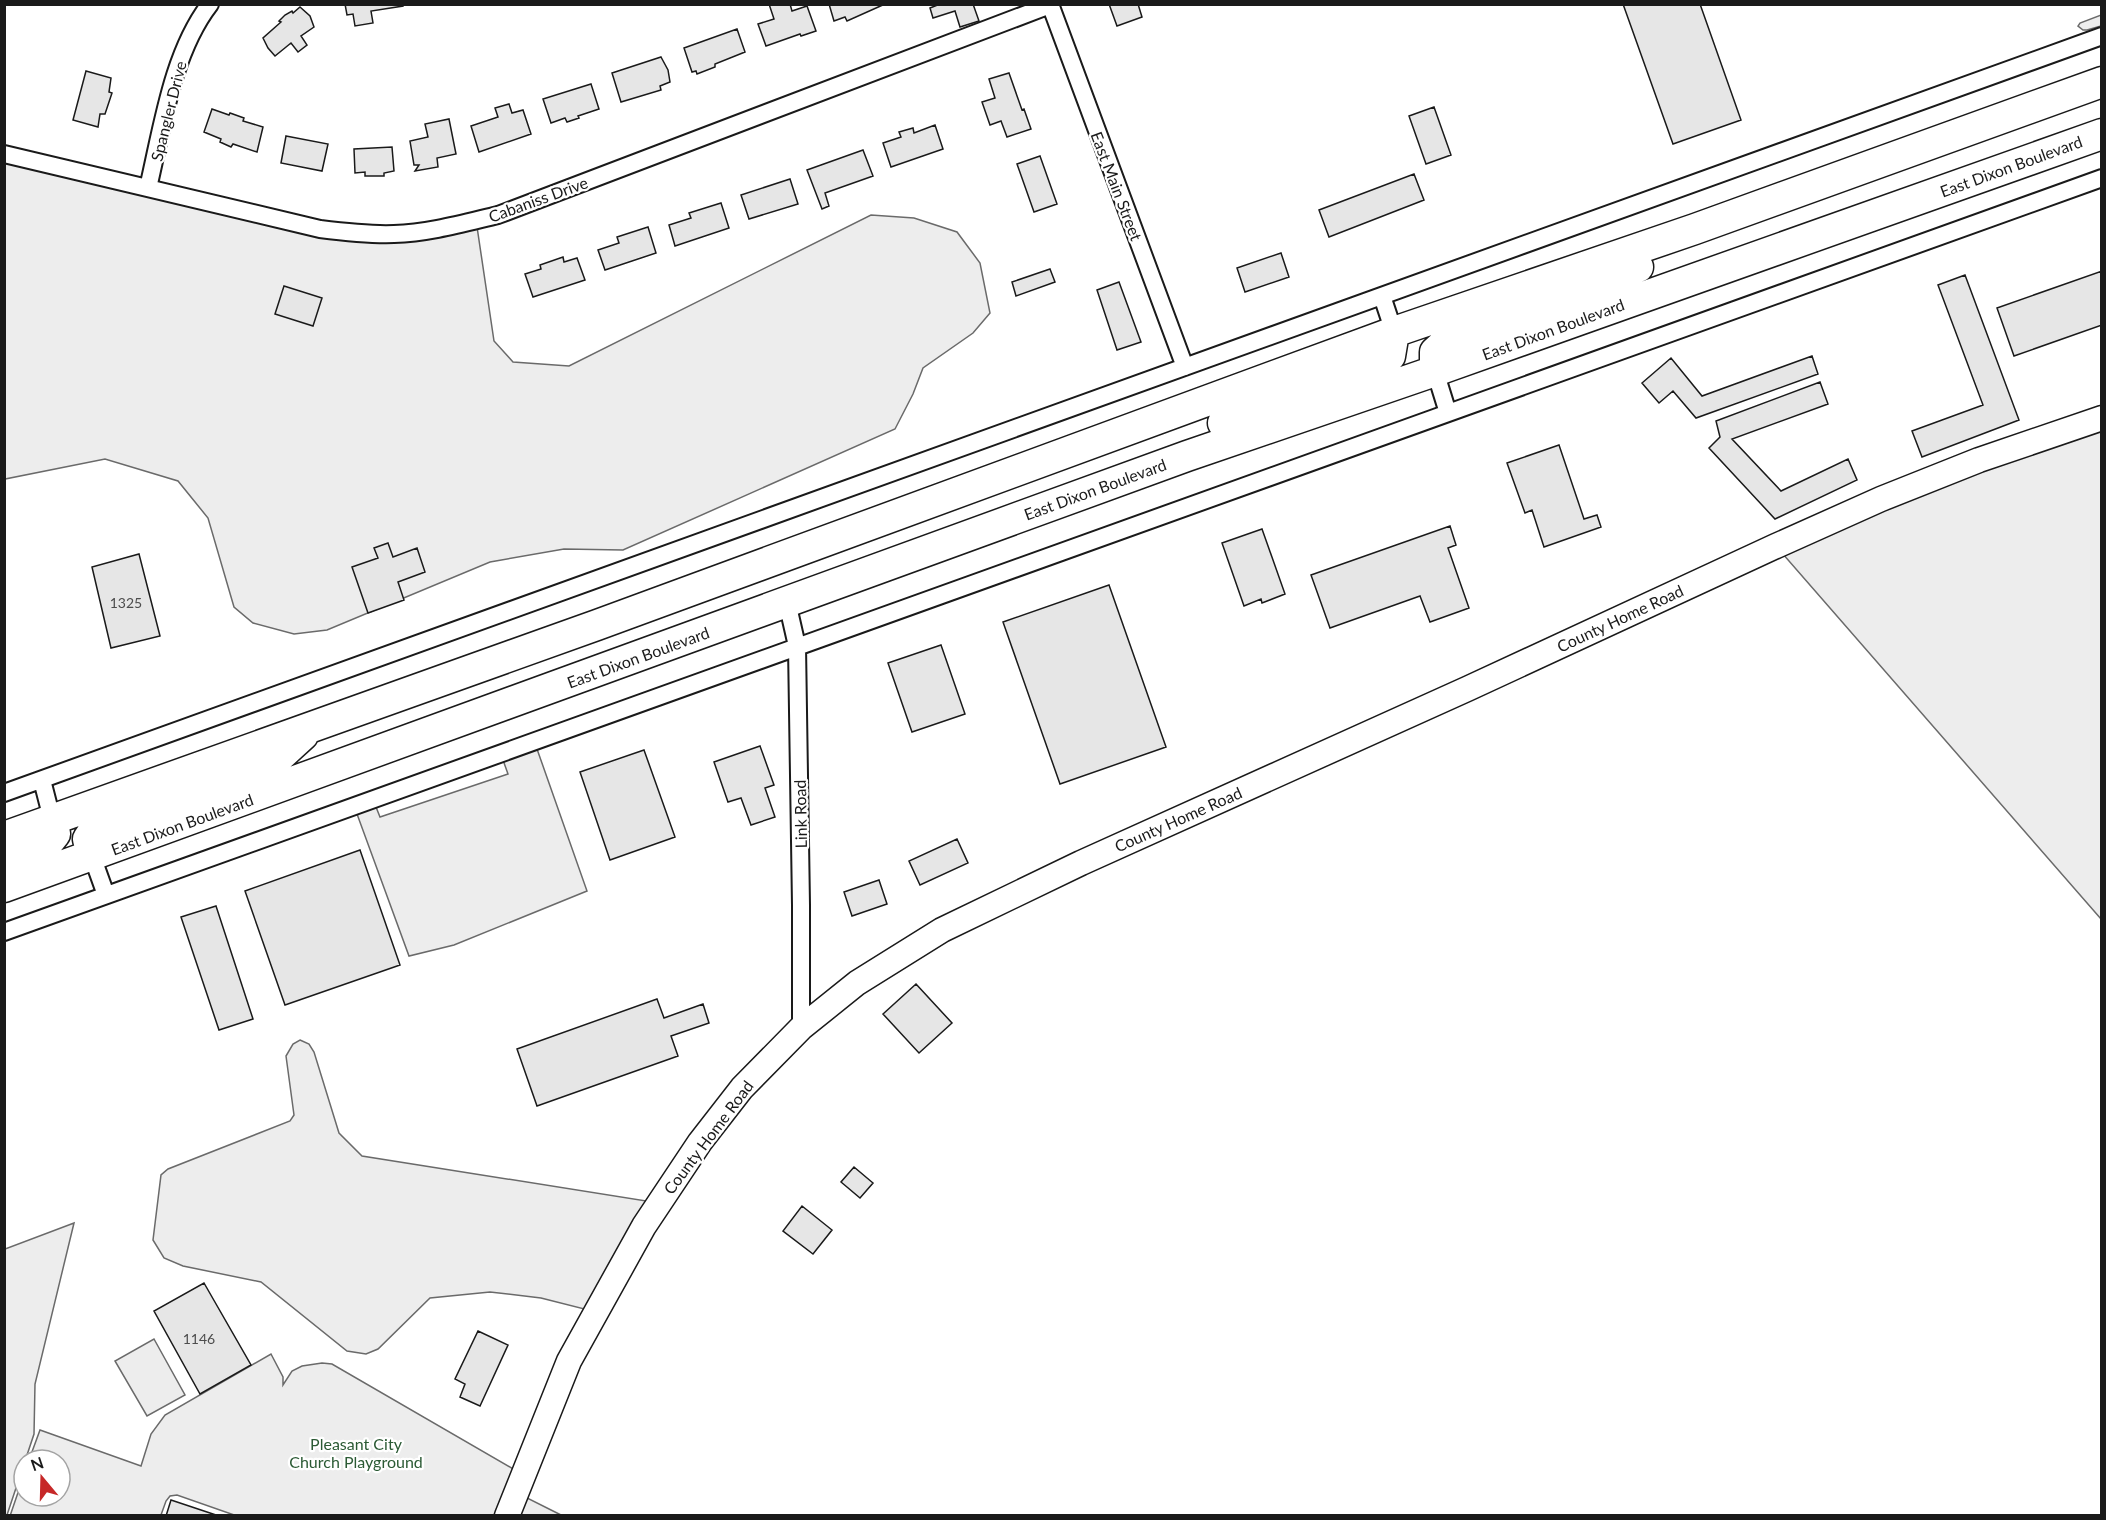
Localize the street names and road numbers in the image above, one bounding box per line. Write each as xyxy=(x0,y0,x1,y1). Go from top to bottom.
street label: Spangler Drive xyxy=(146,59,190,163)
street label: East Main Street xyxy=(1087,129,1147,244)
street label: East Dixon Boulevard xyxy=(1937,131,2085,201)
street label: Cabaniss Drive xyxy=(486,172,590,226)
street label: East Dixon Boulevard xyxy=(1479,294,1627,364)
street label: East Dixon Boulevard xyxy=(1021,454,1169,524)
street label: County Home Road xyxy=(1554,580,1686,656)
street label: East Dixon Boulevard xyxy=(564,622,712,692)
street label: Link Road xyxy=(790,779,810,849)
street label: County Home Road xyxy=(1111,782,1245,856)
street label: East Dixon Boulevard xyxy=(108,789,256,859)
street label: County Home Road xyxy=(659,1076,757,1198)

